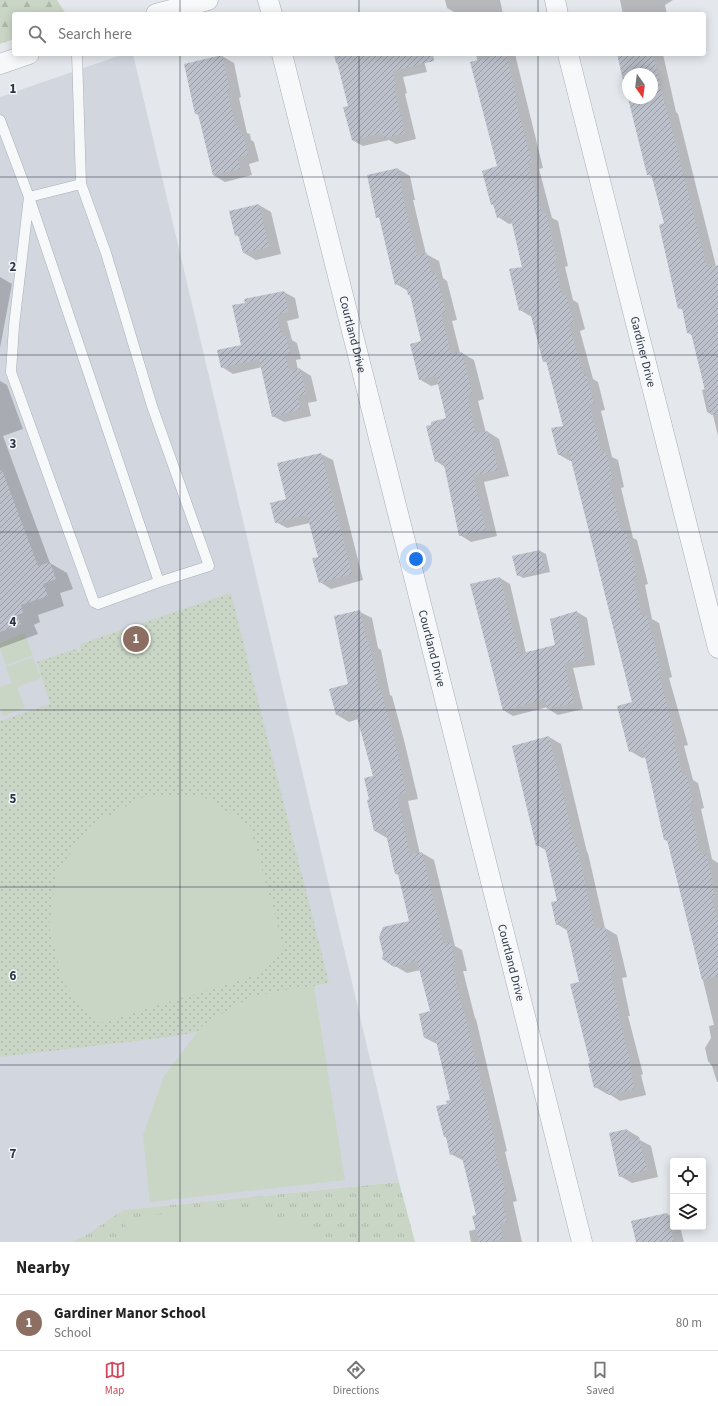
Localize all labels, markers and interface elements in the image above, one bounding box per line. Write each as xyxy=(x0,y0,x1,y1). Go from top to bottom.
search box xyxy=(12,12,706,56)
icon: search xyxy=(26,23,48,45)
text: Search here xyxy=(58,24,132,45)
north arrow xyxy=(622,68,658,104)
text: 1 xyxy=(10,80,17,98)
text: 2 xyxy=(10,258,17,276)
street label: Courtland Drive xyxy=(335,294,371,375)
street label: Gardiner Drive xyxy=(626,315,660,389)
text: 3 xyxy=(10,435,17,453)
your location xyxy=(406,549,426,569)
street label: Courtland Drive xyxy=(414,608,450,689)
text: 4 xyxy=(10,613,17,631)
pin: 1 xyxy=(123,624,149,654)
text: 5 xyxy=(10,790,17,808)
street label: Courtland Drive xyxy=(494,922,529,1003)
text: 6 xyxy=(10,967,17,985)
text: 7 xyxy=(10,1145,17,1163)
map controls xyxy=(670,1158,706,1230)
button: locate xyxy=(670,1158,706,1194)
button: layers xyxy=(670,1194,706,1230)
text: Nearby xyxy=(16,1256,70,1280)
text: Gardiner Manor School xyxy=(54,1303,205,1324)
text: 1 xyxy=(26,1314,32,1332)
text: 80 m xyxy=(676,1314,702,1332)
text: School xyxy=(54,1324,91,1342)
tab: Map xyxy=(104,1359,126,1398)
tab: Directions xyxy=(333,1359,379,1398)
tab: Saved xyxy=(586,1359,614,1398)

